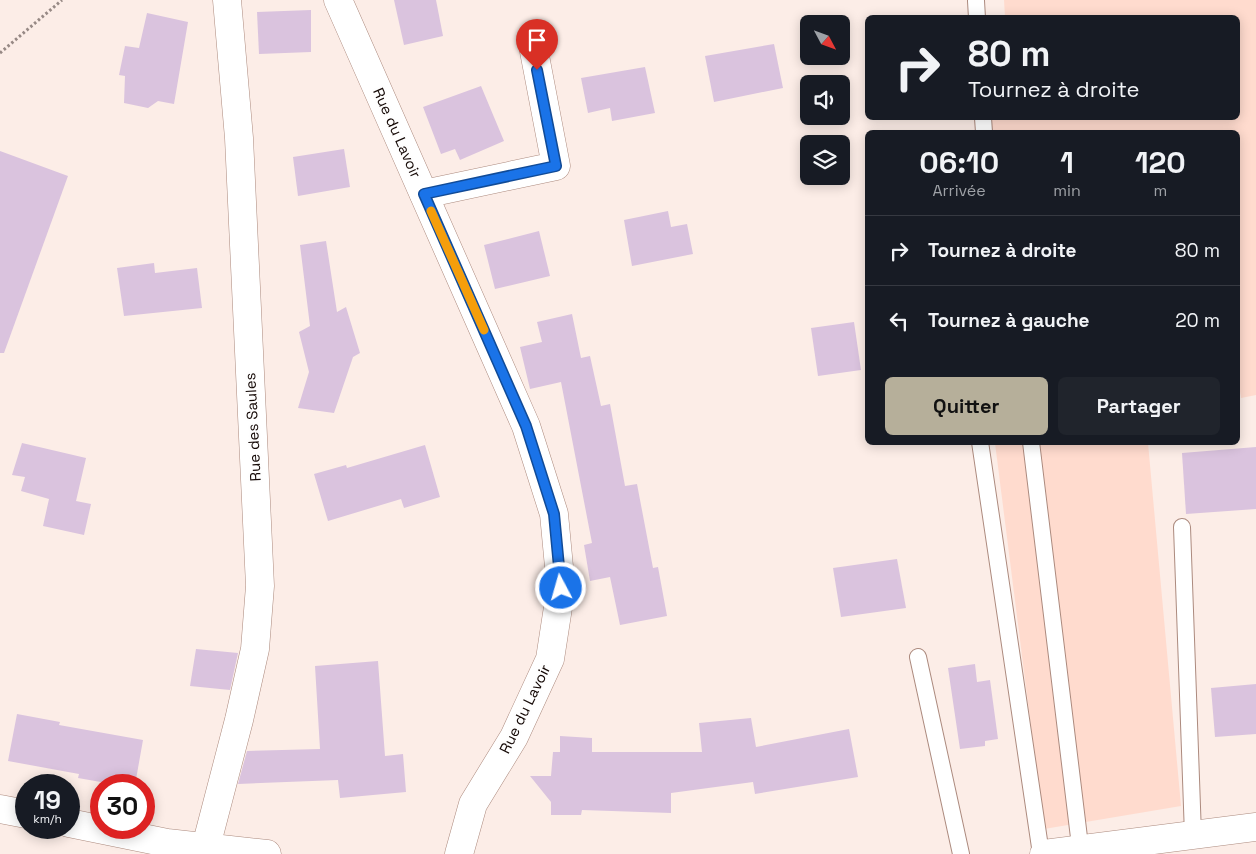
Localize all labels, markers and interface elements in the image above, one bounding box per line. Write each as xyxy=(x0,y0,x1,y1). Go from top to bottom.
north arrow xyxy=(800,15,850,65)
map controls xyxy=(800,15,850,185)
pin xyxy=(516,19,558,70)
icon: arrive xyxy=(523,26,551,54)
text: 80 m xyxy=(968,32,1050,76)
icon: right xyxy=(885,35,950,100)
button: sound xyxy=(800,75,850,125)
text: Tournez à droite xyxy=(968,75,1139,103)
street label: Rue du Lavoir xyxy=(369,85,426,181)
button: layers xyxy=(800,135,850,185)
text: 06:10 xyxy=(919,143,999,182)
text: 1 xyxy=(1060,143,1074,182)
text: 120 xyxy=(1135,143,1186,182)
text: Arrivée xyxy=(932,180,986,201)
text: min xyxy=(1053,180,1081,201)
text: m xyxy=(1154,180,1167,201)
icon: right xyxy=(885,237,913,265)
text: Tournez à droite xyxy=(928,238,1077,263)
text: 80 m xyxy=(1175,238,1220,263)
icon: left xyxy=(885,307,913,335)
text: Tournez à gauche xyxy=(928,308,1090,333)
text: 20 m xyxy=(1175,308,1220,333)
street label: Rue des Saules xyxy=(240,372,265,482)
button: Quitter xyxy=(885,377,1048,435)
button: Partager xyxy=(1058,377,1220,435)
position arrow xyxy=(534,561,586,613)
street label: Rue du Lavoir xyxy=(495,661,554,756)
speed limit sign: 30 xyxy=(90,774,155,839)
text: 19 xyxy=(34,784,61,816)
text: km/h xyxy=(33,811,62,827)

